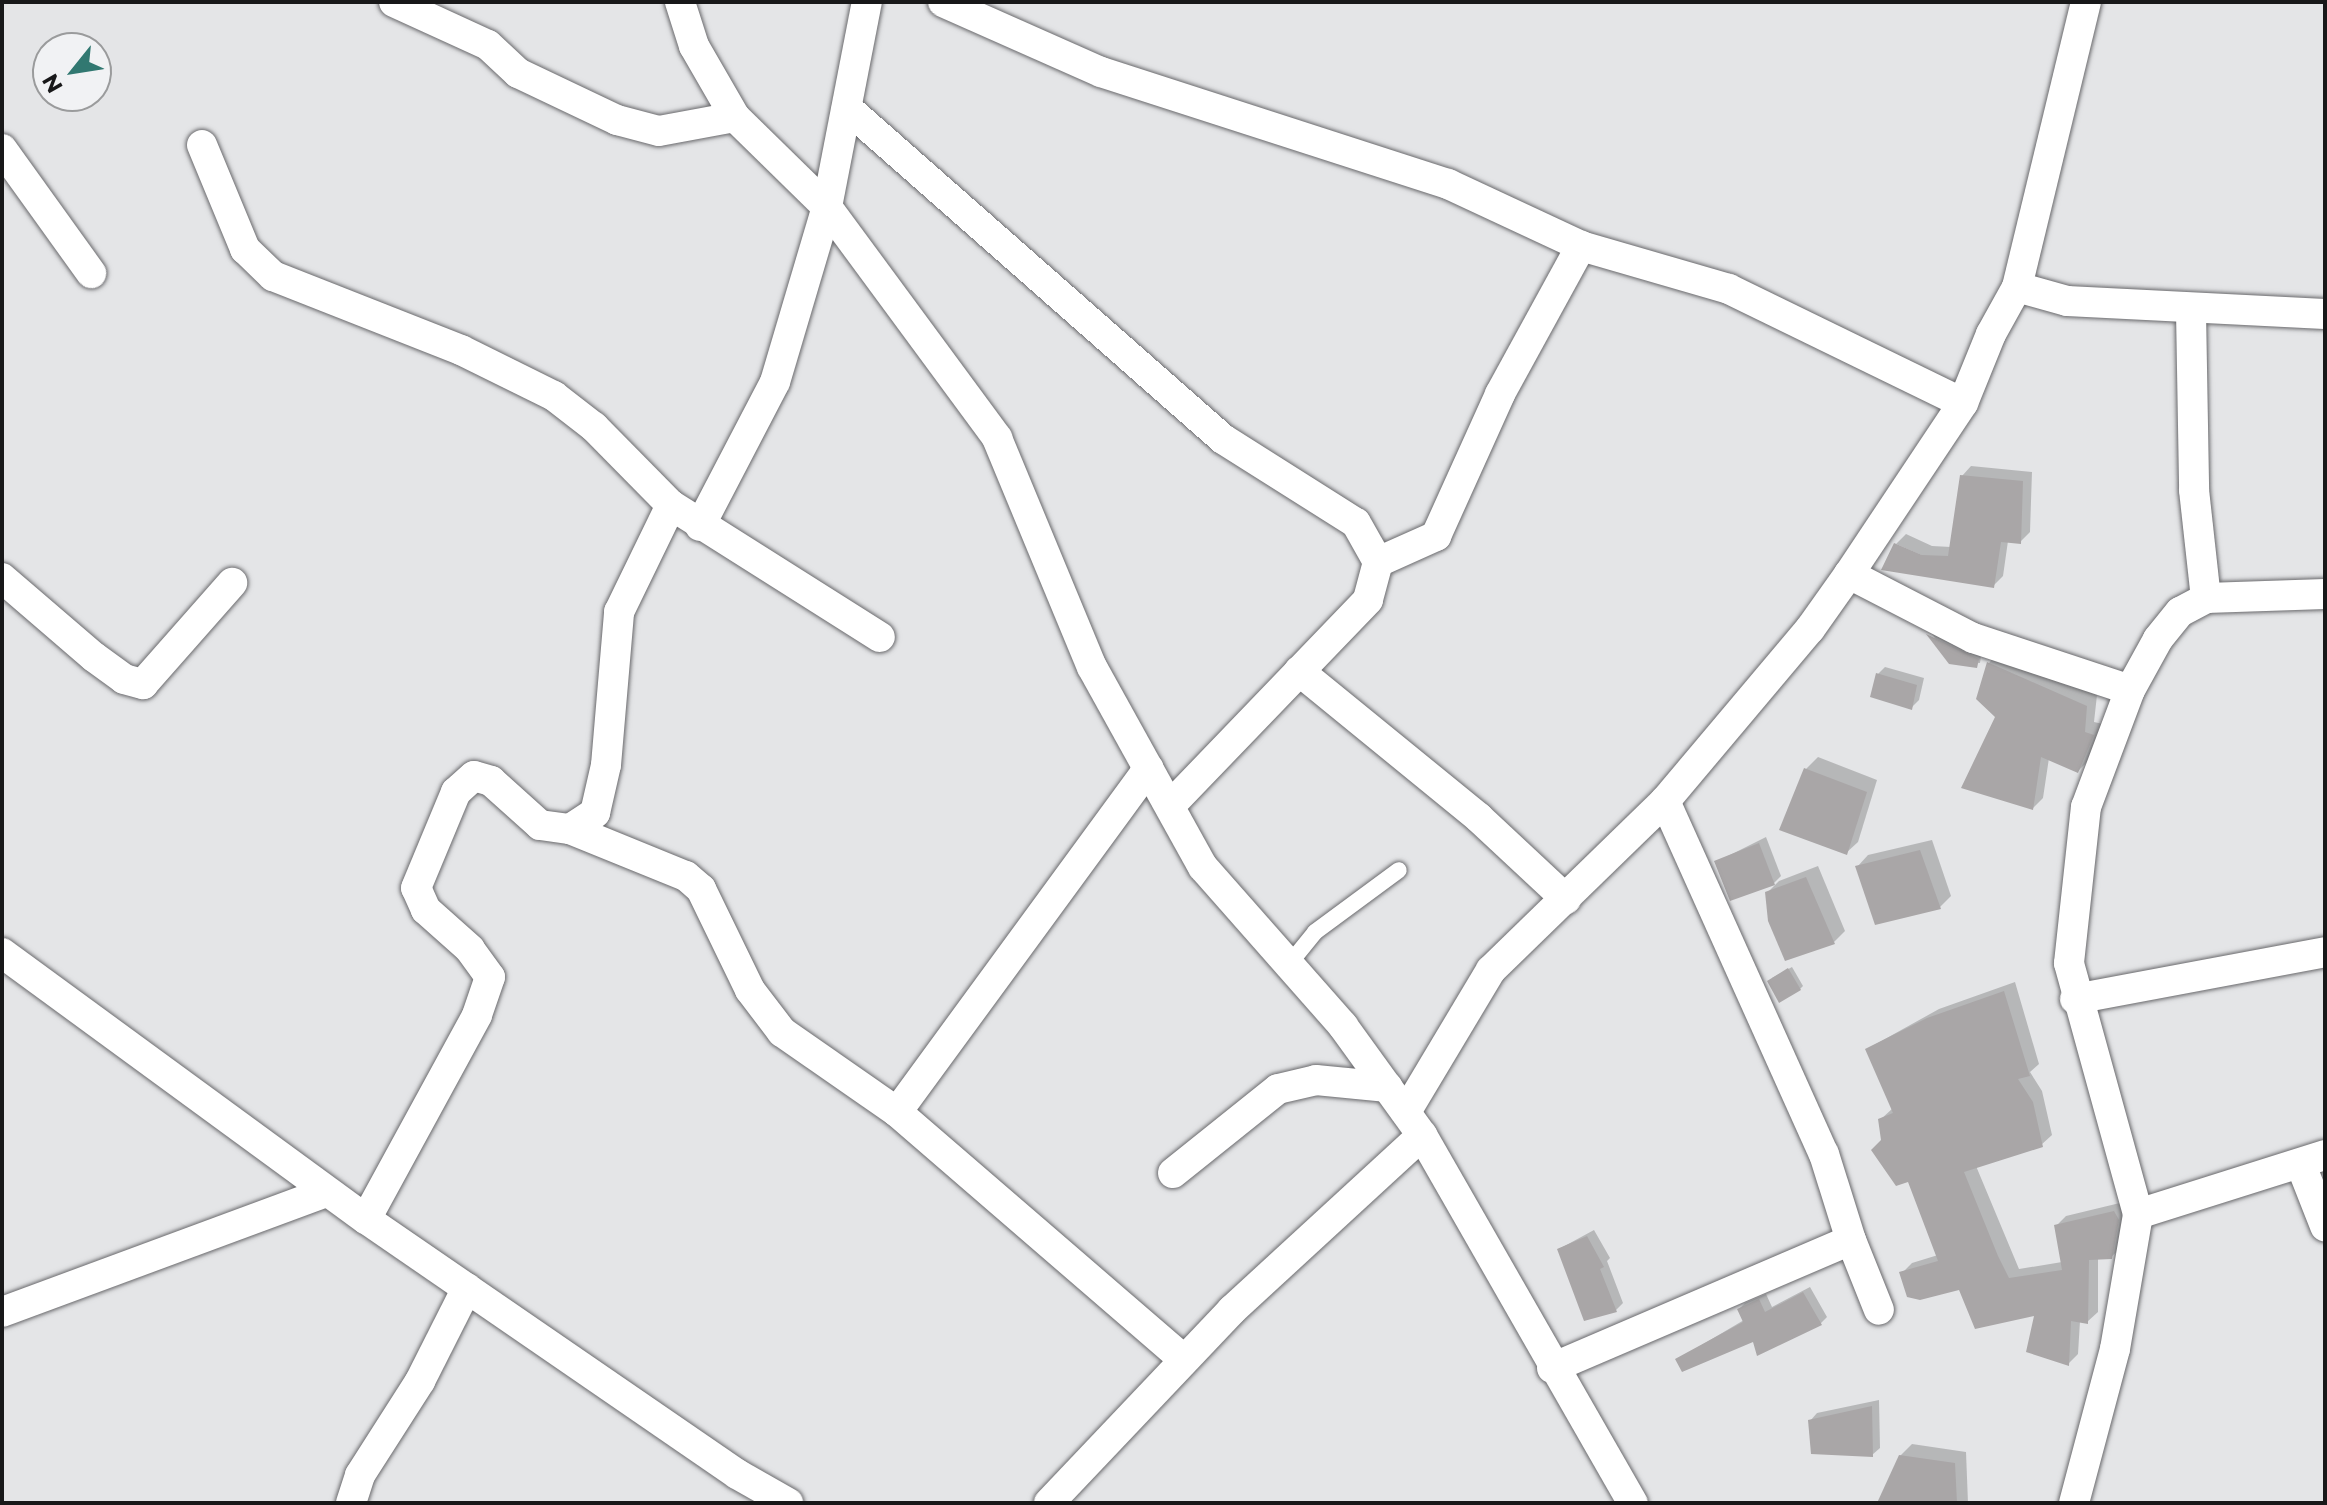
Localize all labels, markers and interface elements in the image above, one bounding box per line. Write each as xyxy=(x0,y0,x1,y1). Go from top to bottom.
north arrow xyxy=(32,32,112,112)
text: N xyxy=(36,69,69,98)

